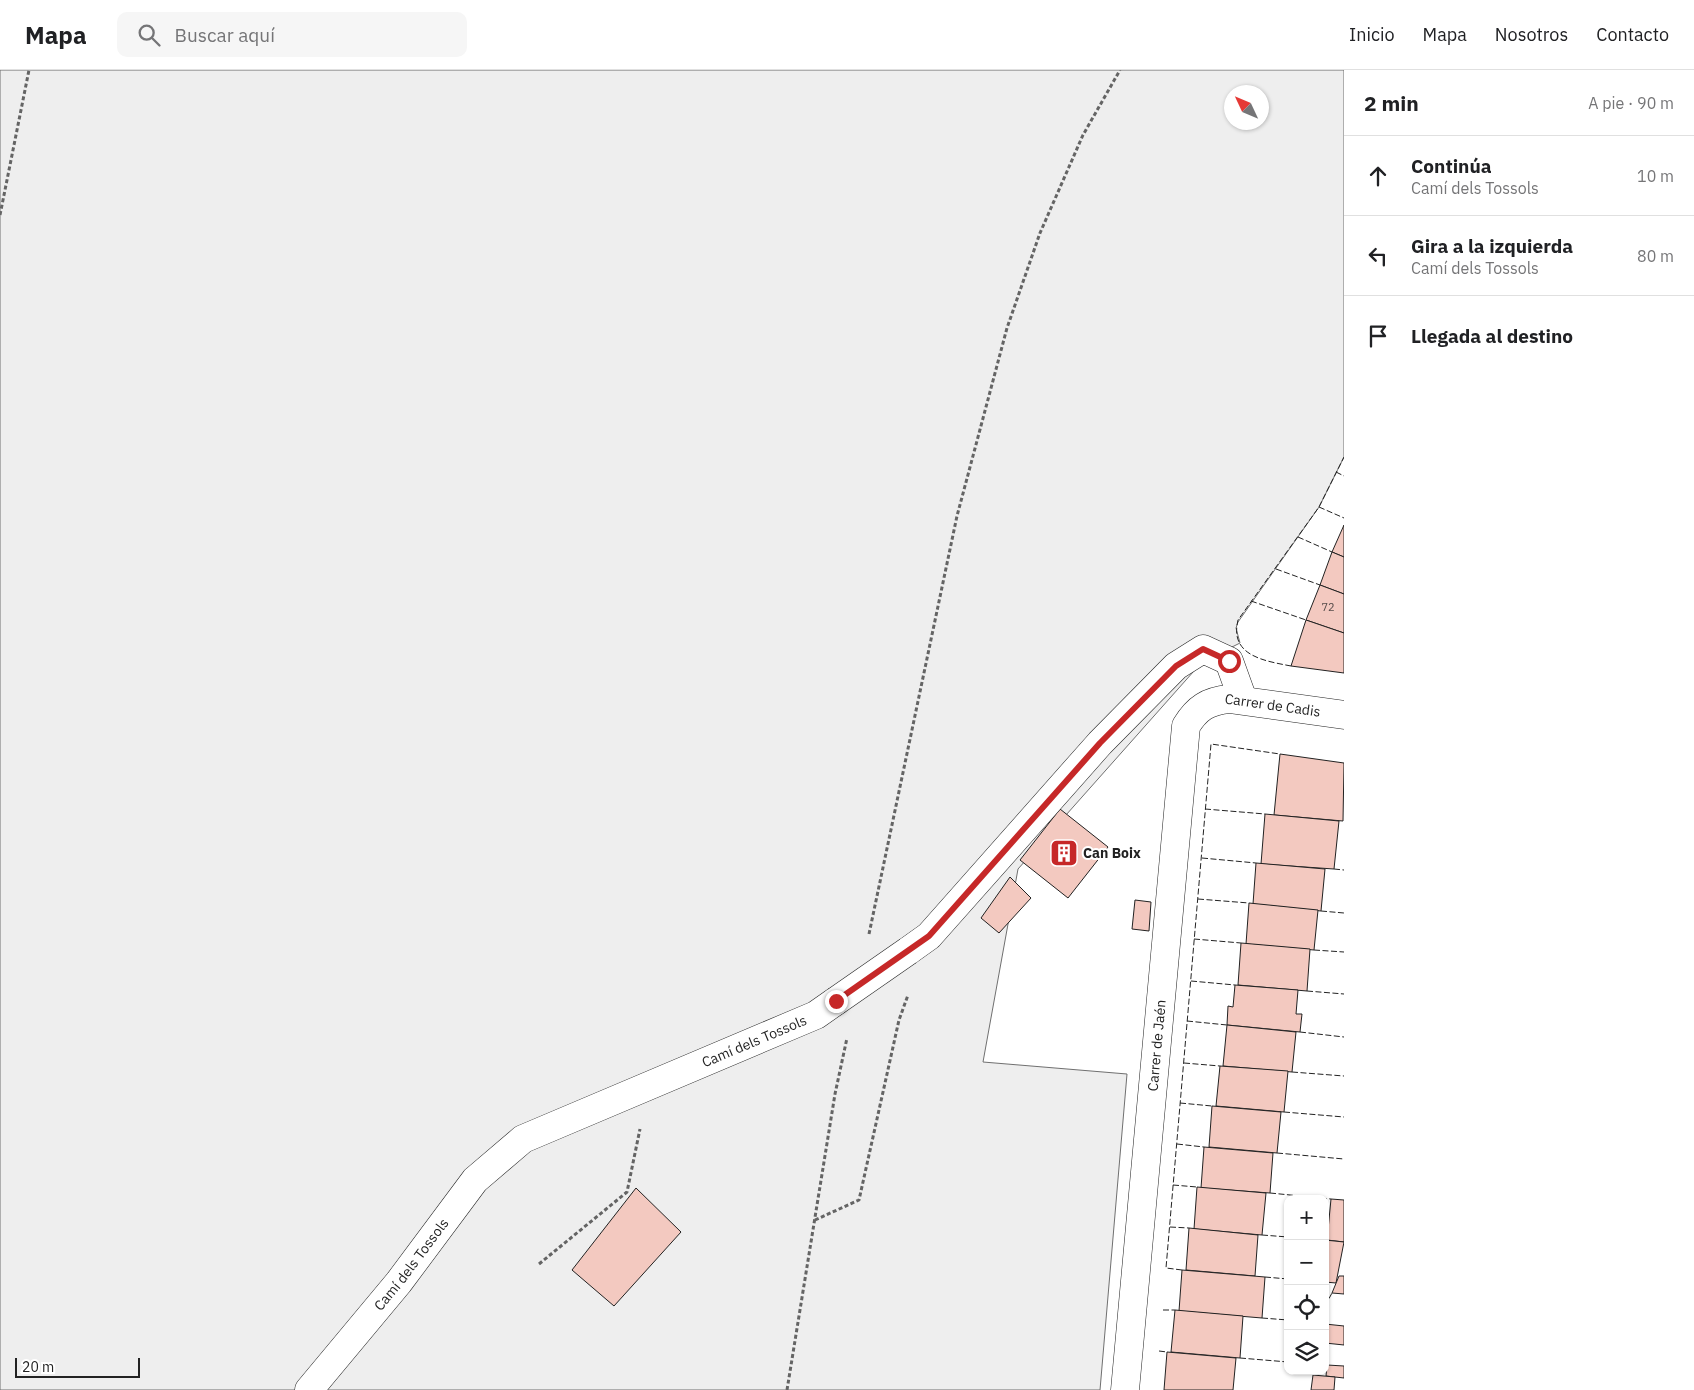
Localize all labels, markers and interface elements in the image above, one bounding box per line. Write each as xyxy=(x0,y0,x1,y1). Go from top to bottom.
search box xyxy=(117,12,467,57)
text: Mapa xyxy=(25,19,87,51)
icon: search xyxy=(135,21,163,49)
text: Buscar aquí xyxy=(175,23,275,47)
text: Inicio xyxy=(1349,23,1395,46)
text: Mapa xyxy=(1423,23,1467,46)
text: Nosotros xyxy=(1495,23,1568,46)
text: Contacto xyxy=(1596,23,1669,46)
north arrow xyxy=(1224,85,1269,130)
text: 2 min xyxy=(1364,89,1419,117)
text: A pie · 90 m xyxy=(1588,93,1674,113)
text: Continúa xyxy=(1411,154,1492,178)
icon: ahead xyxy=(1364,162,1392,190)
text: 10 m xyxy=(1637,166,1674,186)
text: Camí dels Tossols xyxy=(1411,178,1539,198)
text: Gira a la izquierda xyxy=(1411,234,1573,258)
icon: left xyxy=(1364,242,1392,270)
text: 80 m xyxy=(1637,246,1674,266)
text: Camí dels Tossols xyxy=(1411,258,1539,278)
icon: arrive xyxy=(1364,322,1392,350)
text: Llegada al destino xyxy=(1411,324,1573,348)
house number: 72 xyxy=(1321,600,1335,614)
route start xyxy=(1218,650,1241,673)
street label: Carrer de Cadis xyxy=(1224,690,1322,721)
building icon: Can Boix xyxy=(1049,838,1079,868)
place label: Can Boix xyxy=(1083,844,1141,862)
route end xyxy=(825,990,848,1013)
street label: Carrer de Jaén xyxy=(1143,999,1170,1092)
street label: Camí dels Tossols xyxy=(699,1011,809,1071)
map controls xyxy=(1284,1195,1329,1375)
button: + xyxy=(1284,1195,1329,1240)
street label: Camí dels Tossols xyxy=(370,1214,453,1314)
button: − xyxy=(1284,1240,1329,1285)
button: locate xyxy=(1284,1285,1329,1330)
button: layers xyxy=(1284,1330,1329,1375)
scale bar xyxy=(15,1355,140,1378)
text: 20 m xyxy=(22,1358,54,1376)

